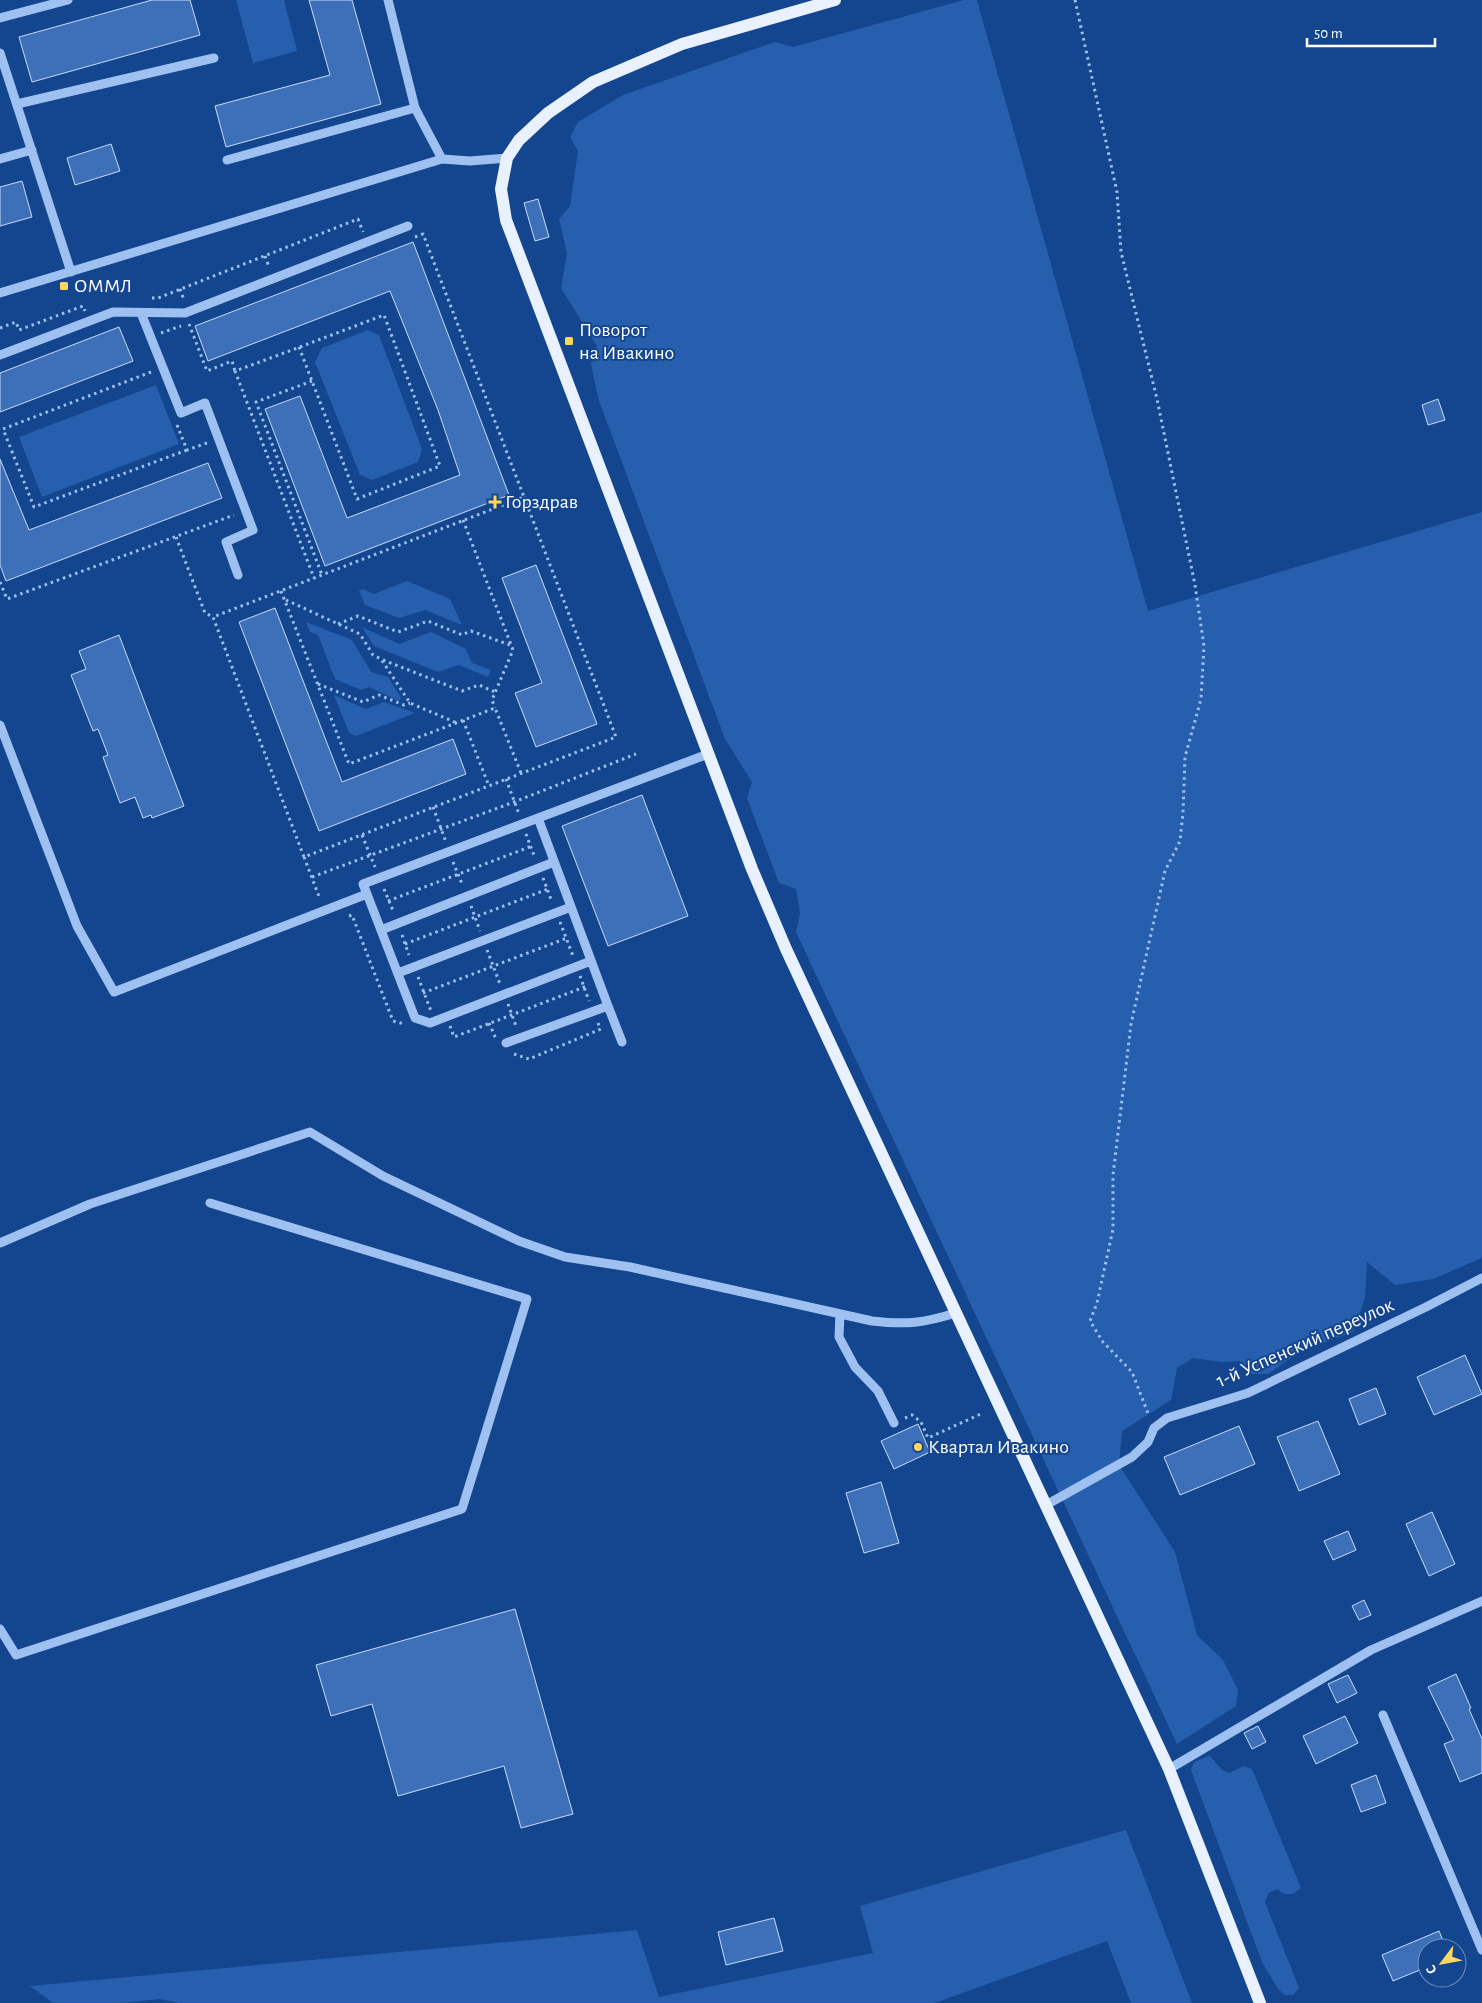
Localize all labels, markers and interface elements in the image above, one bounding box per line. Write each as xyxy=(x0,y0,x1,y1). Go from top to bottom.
scale bar xyxy=(1307,15,1434,47)
text: 50 m xyxy=(1314,26,1343,41)
place label: ОММЛ xyxy=(74,276,132,296)
marker: ОММЛ xyxy=(58,280,70,292)
place label: Поворот на Ивакино xyxy=(579,320,674,363)
marker: Поворот на Ивакино xyxy=(563,335,575,347)
place label: Горздрав xyxy=(505,492,578,512)
marker: Горздрав xyxy=(489,496,501,508)
street label: 1-й Успенский переулок xyxy=(1213,1295,1397,1391)
place label: Квартал Ивакино xyxy=(928,1437,1069,1457)
marker: Квартал Ивакино xyxy=(912,1441,924,1453)
north arrow xyxy=(1417,1938,1467,1988)
text: С xyxy=(1424,1962,1440,1976)

